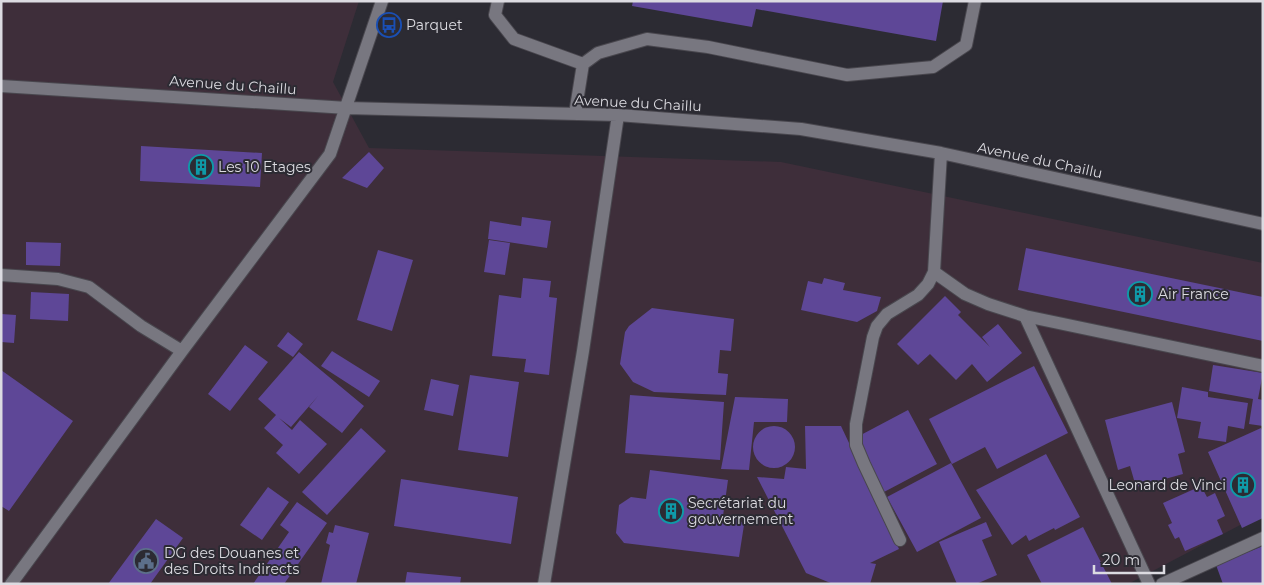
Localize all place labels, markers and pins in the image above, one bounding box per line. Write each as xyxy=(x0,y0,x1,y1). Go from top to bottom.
bus stop icon: Parquet xyxy=(376,12,402,38)
place label: Parquet xyxy=(406,16,463,34)
building icon: Les 10 Etages xyxy=(188,154,214,180)
place label: Les 10 Etages xyxy=(218,158,311,176)
building icon: Air France xyxy=(1127,281,1153,307)
place label: Air France xyxy=(1158,285,1229,303)
building icon: Leonard de Vinci xyxy=(1230,472,1256,498)
place label: Leonard de Vinci xyxy=(1108,476,1226,494)
place label: Secrétariat du gouvernement xyxy=(688,494,794,528)
building icon: Secrétariat du gouvernement xyxy=(658,498,684,524)
place label: DG des Douanes et des Droits Indirects xyxy=(164,544,300,578)
public building icon: DG des Douanes et des Droits Indirects xyxy=(133,548,159,574)

